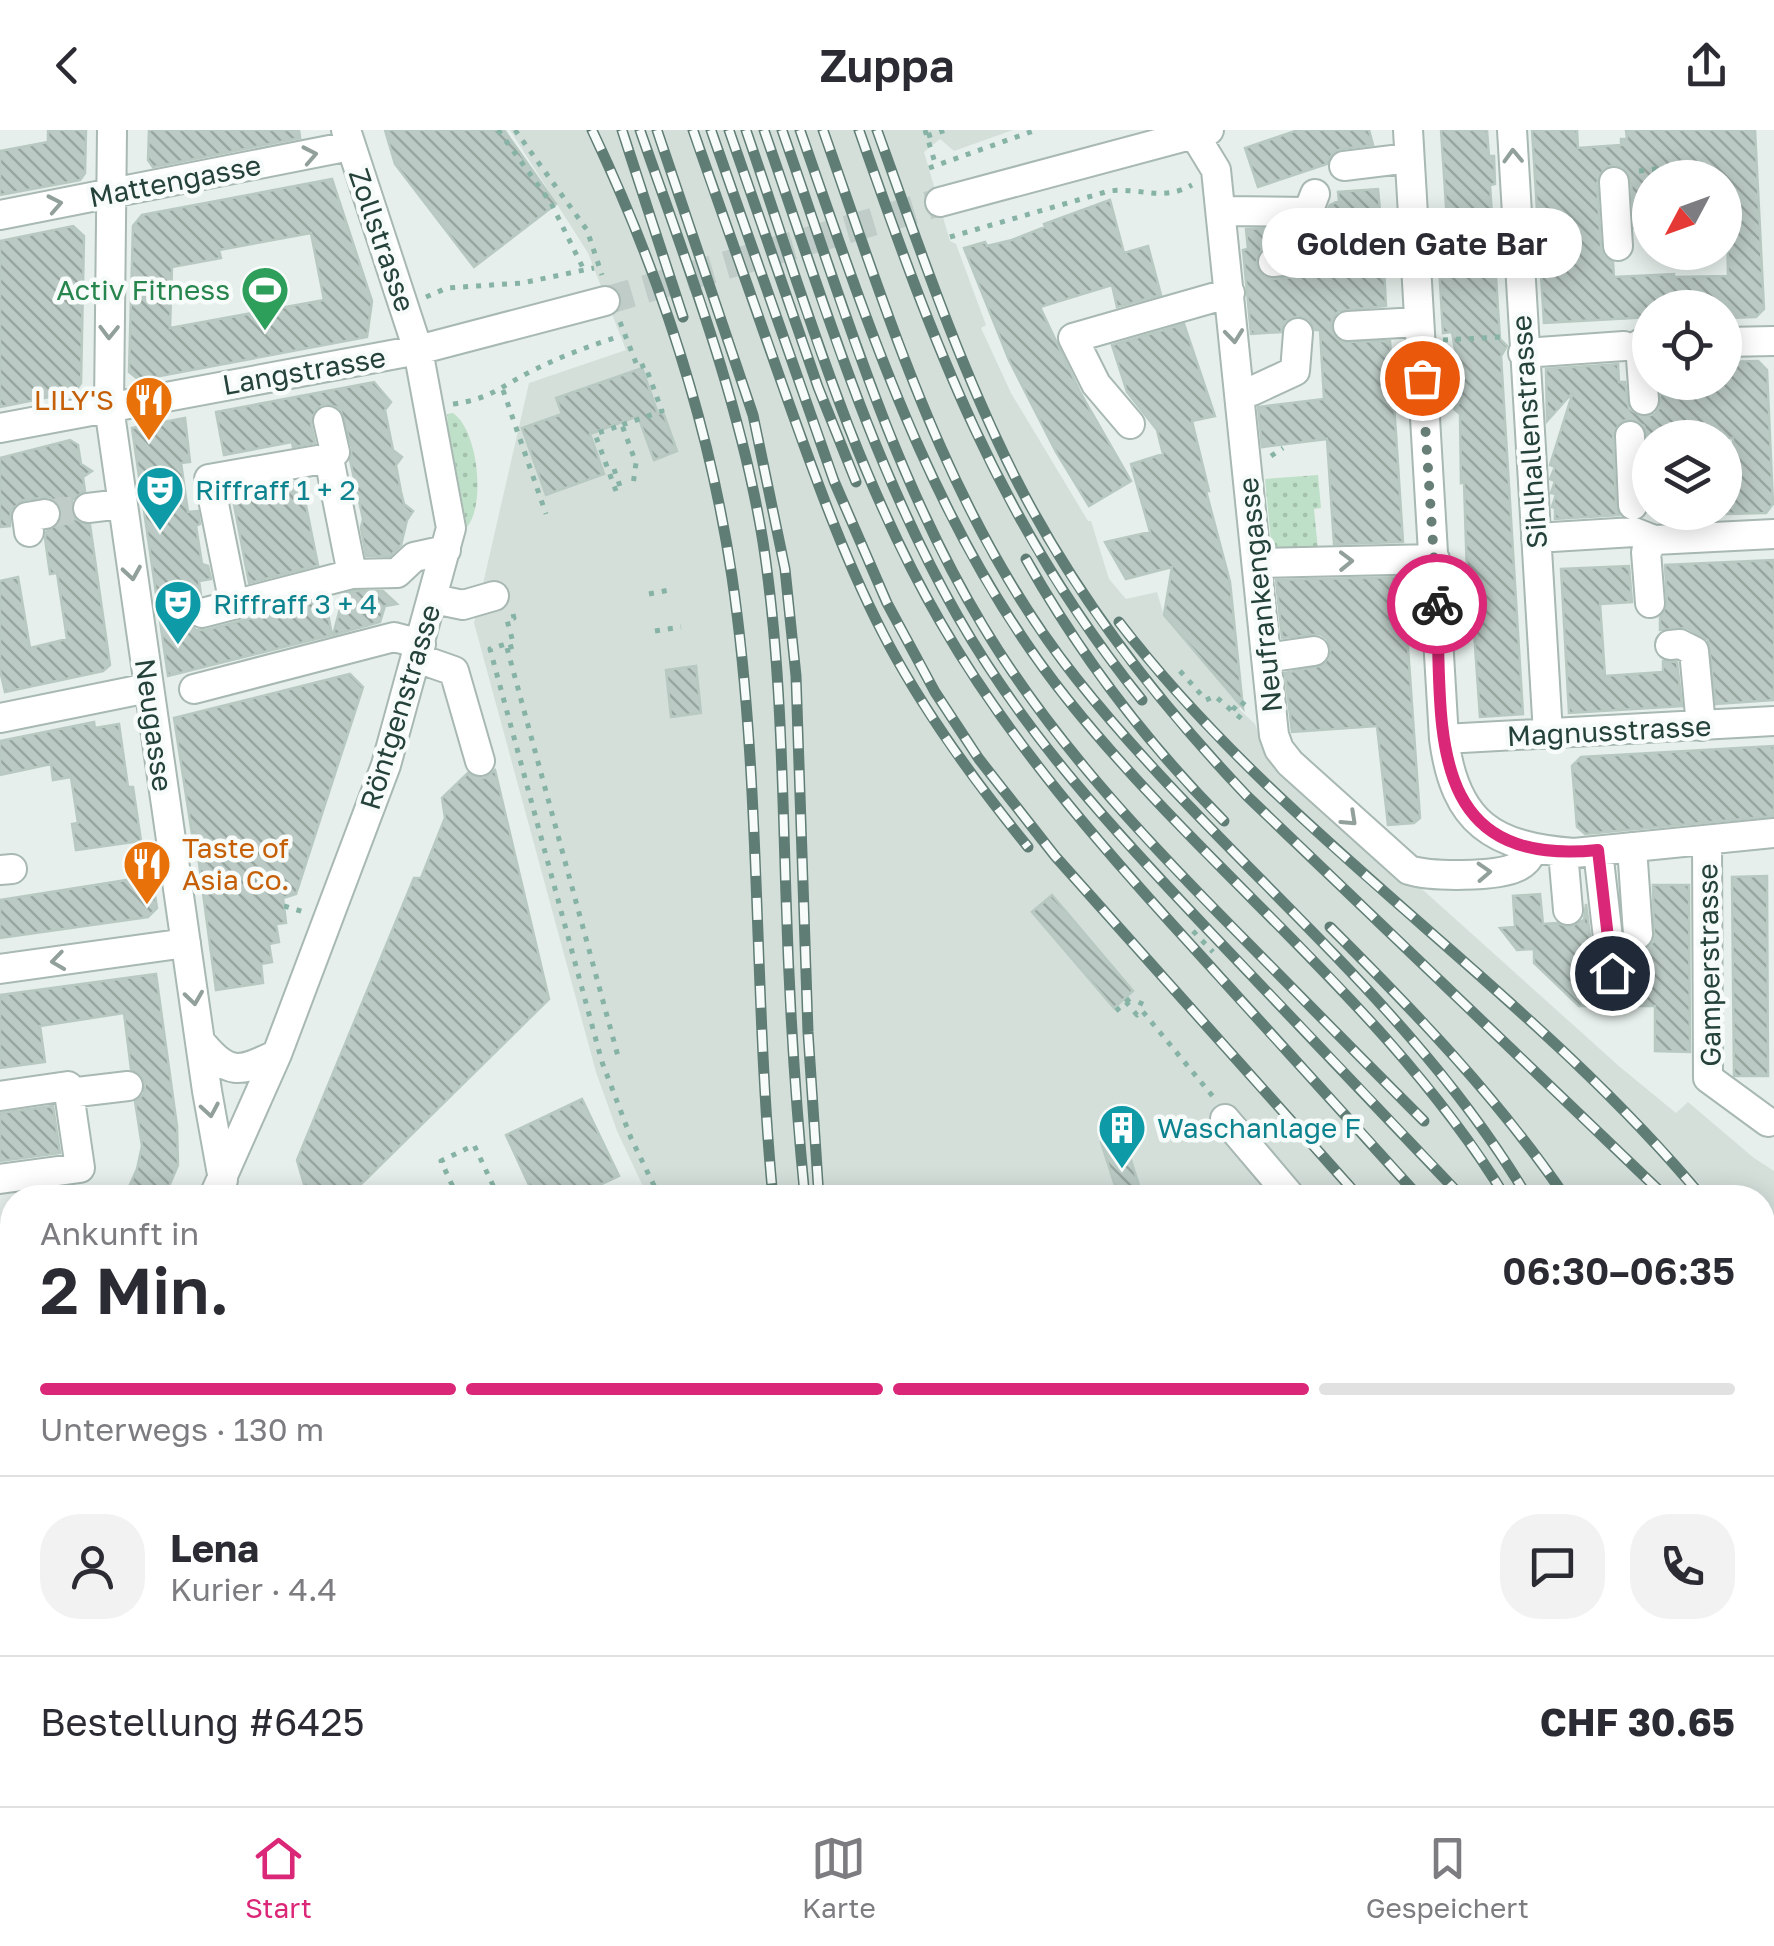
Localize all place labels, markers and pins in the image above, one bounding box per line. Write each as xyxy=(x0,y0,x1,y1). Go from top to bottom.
callout: Golden Gate Bar xyxy=(1262,208,1582,278)
sports icon: Activ Fitness xyxy=(239,264,291,332)
place label: Activ Fitness xyxy=(56,273,230,306)
pin xyxy=(1380,336,1465,421)
restaurant icon: LILY'S xyxy=(123,374,175,442)
place label: LILY'S xyxy=(34,383,114,416)
theatre icon: Riffraff 1 + 2 xyxy=(134,464,186,532)
place label: Riffraff 1 + 2 xyxy=(195,473,356,506)
theatre icon: Riffraff 3 + 4 xyxy=(152,578,204,646)
place label: Riffraff 3 + 4 xyxy=(213,587,377,620)
place label: Taste of Asia Co. xyxy=(182,831,289,896)
restaurant icon: Taste of Asia Co. xyxy=(121,838,173,906)
pin xyxy=(1570,931,1655,1016)
building icon: Waschanlage F xyxy=(1096,1102,1148,1170)
place label: Waschanlage F xyxy=(1157,1111,1361,1144)

